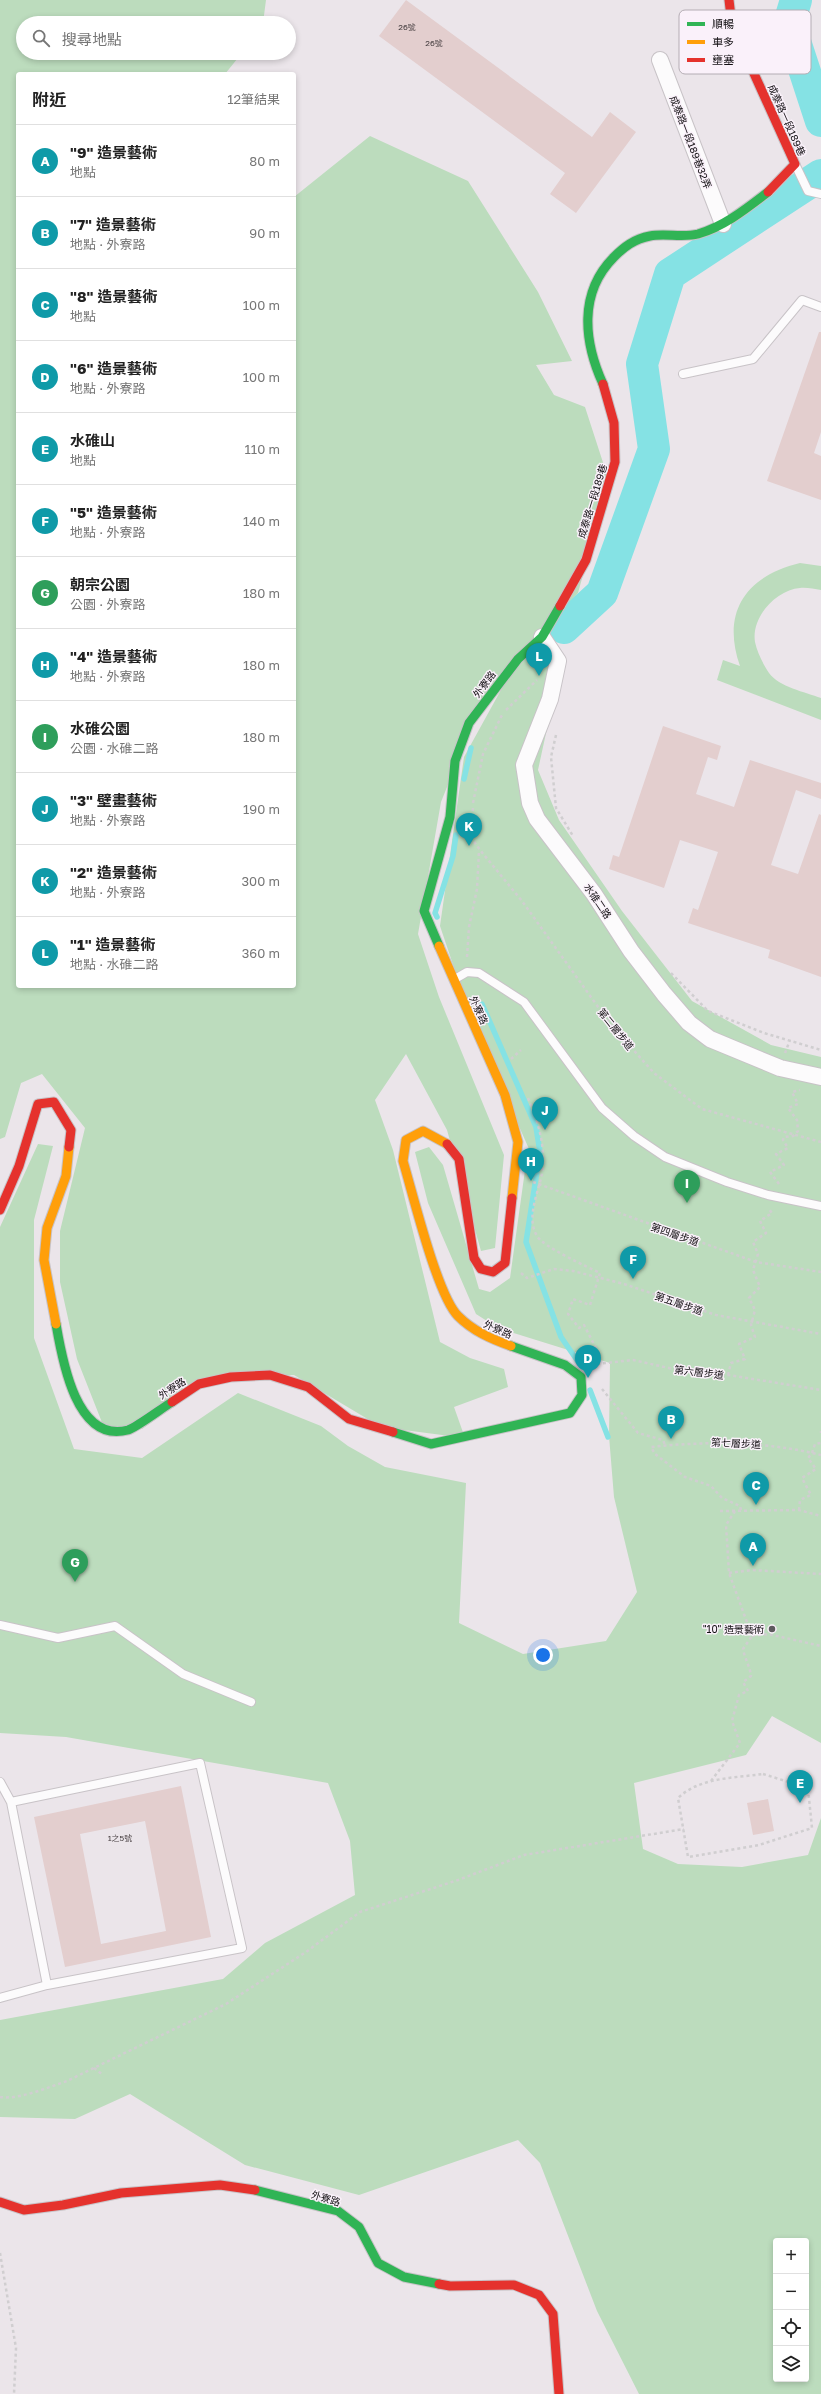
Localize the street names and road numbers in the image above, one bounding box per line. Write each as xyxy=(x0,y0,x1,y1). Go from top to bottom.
street label: 成泰路一段189巷 xyxy=(766,82,808,158)
street label: 成泰路一段189巷32弄 xyxy=(668,94,714,190)
street label: 成泰路一段189巷 xyxy=(575,462,609,540)
street label: 外寮路 xyxy=(470,668,498,700)
street label: 水碓二路 xyxy=(582,881,614,921)
street label: 外寮路 xyxy=(467,994,491,1026)
street label: 第二層步道 xyxy=(596,1006,636,1052)
street label: 第四層步道 xyxy=(649,1220,701,1248)
street label: 第五層步道 xyxy=(653,1289,705,1317)
street label: 外寮路 xyxy=(482,1317,514,1341)
street label: 第六層步道 xyxy=(673,1363,725,1381)
street label: 外寮路 xyxy=(156,1375,188,1401)
street label: 第七層步道 xyxy=(711,1436,761,1450)
street label: 外寮路 xyxy=(310,2188,342,2208)

